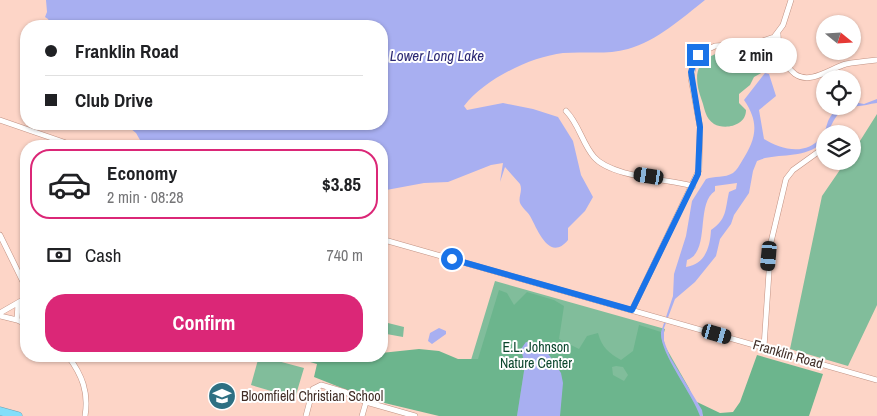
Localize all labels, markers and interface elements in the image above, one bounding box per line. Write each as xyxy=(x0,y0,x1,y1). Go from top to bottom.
north arrow xyxy=(816,15,861,60)
map controls xyxy=(816,15,861,170)
text: Franklin Road xyxy=(75,38,179,64)
callout: 2 min xyxy=(716,38,798,72)
route end xyxy=(687,44,709,66)
text: 2 min xyxy=(739,44,773,66)
water label: Lower Long Lake xyxy=(390,45,484,66)
button: locate xyxy=(816,70,861,115)
text: Club Drive xyxy=(75,87,153,113)
button: layers xyxy=(816,125,861,170)
text: Economy xyxy=(107,160,177,186)
icon: car xyxy=(47,162,92,207)
car xyxy=(633,166,664,186)
text: $3.85 xyxy=(322,171,361,197)
text: 2 min · 08:28 xyxy=(107,186,184,208)
car xyxy=(760,240,777,272)
icon: cash xyxy=(45,241,73,269)
text: Cash xyxy=(85,242,121,268)
text: 740 m xyxy=(327,244,363,266)
route start xyxy=(441,248,463,270)
button: Confirm xyxy=(45,294,363,352)
car xyxy=(700,323,733,345)
street label: Franklin Road xyxy=(751,335,825,373)
park label: E.L. Johnson Nature Center xyxy=(500,338,572,372)
school or university icon: Bloomfield Christian School xyxy=(207,381,237,411)
place label: Bloomfield Christian School xyxy=(241,387,383,405)

